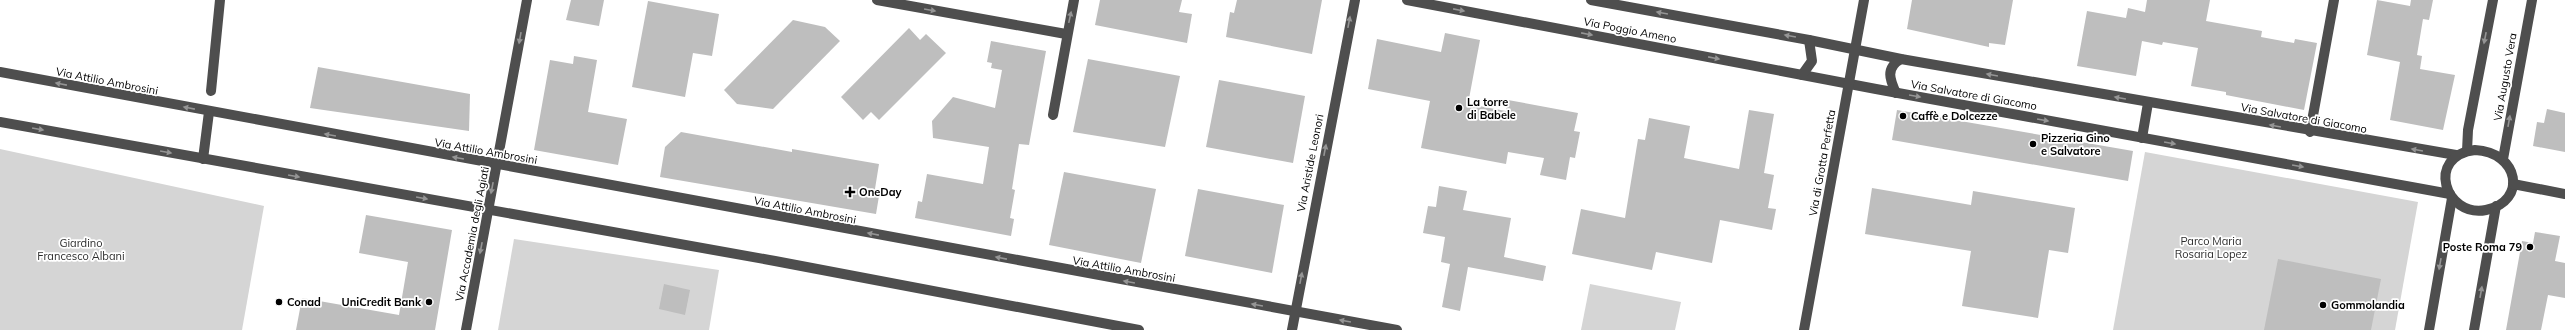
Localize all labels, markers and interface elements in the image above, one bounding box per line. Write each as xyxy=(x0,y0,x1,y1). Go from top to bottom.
one-way arrow xyxy=(923,7,936,13)
one-way arrow xyxy=(1453,7,1465,13)
one-way arrow xyxy=(1656,10,1668,16)
one-way arrow xyxy=(1067,11,1073,23)
street label: Via Poggio Ameno xyxy=(1582,14,1678,46)
one-way arrow xyxy=(1347,16,1353,28)
one-way arrow xyxy=(1580,31,1593,37)
one-way arrow xyxy=(517,32,523,44)
one-way arrow xyxy=(2482,32,2488,44)
street label: Via Augusto Vera xyxy=(2490,32,2520,122)
one-way arrow xyxy=(1783,33,1796,39)
one-way arrow xyxy=(1708,55,1720,61)
street label: Via Attilio Ambrosini xyxy=(55,64,159,98)
one-way arrow xyxy=(1986,72,1998,78)
street label: Via Salvatore di Giacomo xyxy=(1910,77,2038,113)
one-way arrow xyxy=(55,81,67,87)
one-way arrow xyxy=(1909,94,1921,100)
place label: La torre di Babele xyxy=(1467,95,1516,122)
one-way arrow xyxy=(2114,95,2126,101)
street label: Via Salvatore di Giacomo xyxy=(2240,100,2368,136)
marker: La torre di Babele xyxy=(1454,103,1464,113)
one-way arrow xyxy=(183,105,195,111)
street label: Via di Grotta Perfetta xyxy=(1806,109,1838,217)
place label: Caffè e Dolcezze xyxy=(1911,109,1998,123)
marker: Caffè e Dolcezze xyxy=(1898,111,1908,121)
street label: Via Aristide Leonori xyxy=(1294,113,1326,213)
one-way arrow xyxy=(2507,115,2513,127)
one-way arrow xyxy=(2036,117,2049,123)
one-way arrow xyxy=(2269,122,2282,128)
one-way arrow xyxy=(32,126,44,132)
one-way arrow xyxy=(324,131,336,137)
place label: Pizzeria Gino e Salvatore xyxy=(2041,131,2110,158)
street label: Via Attilio Ambrosini xyxy=(434,135,538,167)
marker: Pizzeria Gino e Salvatore xyxy=(2028,139,2038,149)
one-way arrow xyxy=(2164,141,2177,147)
one-way arrow xyxy=(1322,144,1328,156)
one-way arrow xyxy=(2411,147,2423,153)
one-way arrow xyxy=(160,149,172,155)
one-way arrow xyxy=(452,155,464,161)
one-way arrow xyxy=(2292,163,2305,169)
street label: Via Accademia degli Agiati xyxy=(452,165,492,303)
one-way arrow xyxy=(288,173,300,179)
one-way arrow xyxy=(489,181,495,194)
place label: OneDay xyxy=(859,185,901,199)
marker: OneDay xyxy=(844,186,856,198)
street label: Via Attilio Ambrosini xyxy=(753,193,857,227)
one-way arrow xyxy=(416,195,428,201)
one-way arrow xyxy=(867,231,879,237)
park label: Parco Maria Rosaria Lopez xyxy=(2175,234,2247,261)
park label: Giardino Francesco Albani xyxy=(37,236,125,263)
place label: Poste Roma 79 xyxy=(2443,240,2522,254)
one-way arrow xyxy=(478,242,484,255)
marker: Poste Roma 79 xyxy=(2525,242,2535,252)
street label: Via Attilio Ambrosini xyxy=(1072,253,1176,285)
one-way arrow xyxy=(995,255,1007,261)
one-way arrow xyxy=(2437,258,2443,270)
one-way arrow xyxy=(1298,272,1304,284)
one-way arrow xyxy=(1123,279,1135,285)
one-way arrow xyxy=(2478,286,2484,298)
place label: Conad xyxy=(287,295,321,309)
place label: UniCredit Bank xyxy=(342,295,422,309)
marker: Conad xyxy=(274,297,284,307)
marker: UniCredit Bank xyxy=(424,297,434,307)
place label: Gommolandia xyxy=(2331,298,2405,312)
marker: Gommolandia xyxy=(2318,300,2328,310)
one-way arrow xyxy=(1251,302,1263,308)
one-way arrow xyxy=(1339,318,1351,324)

